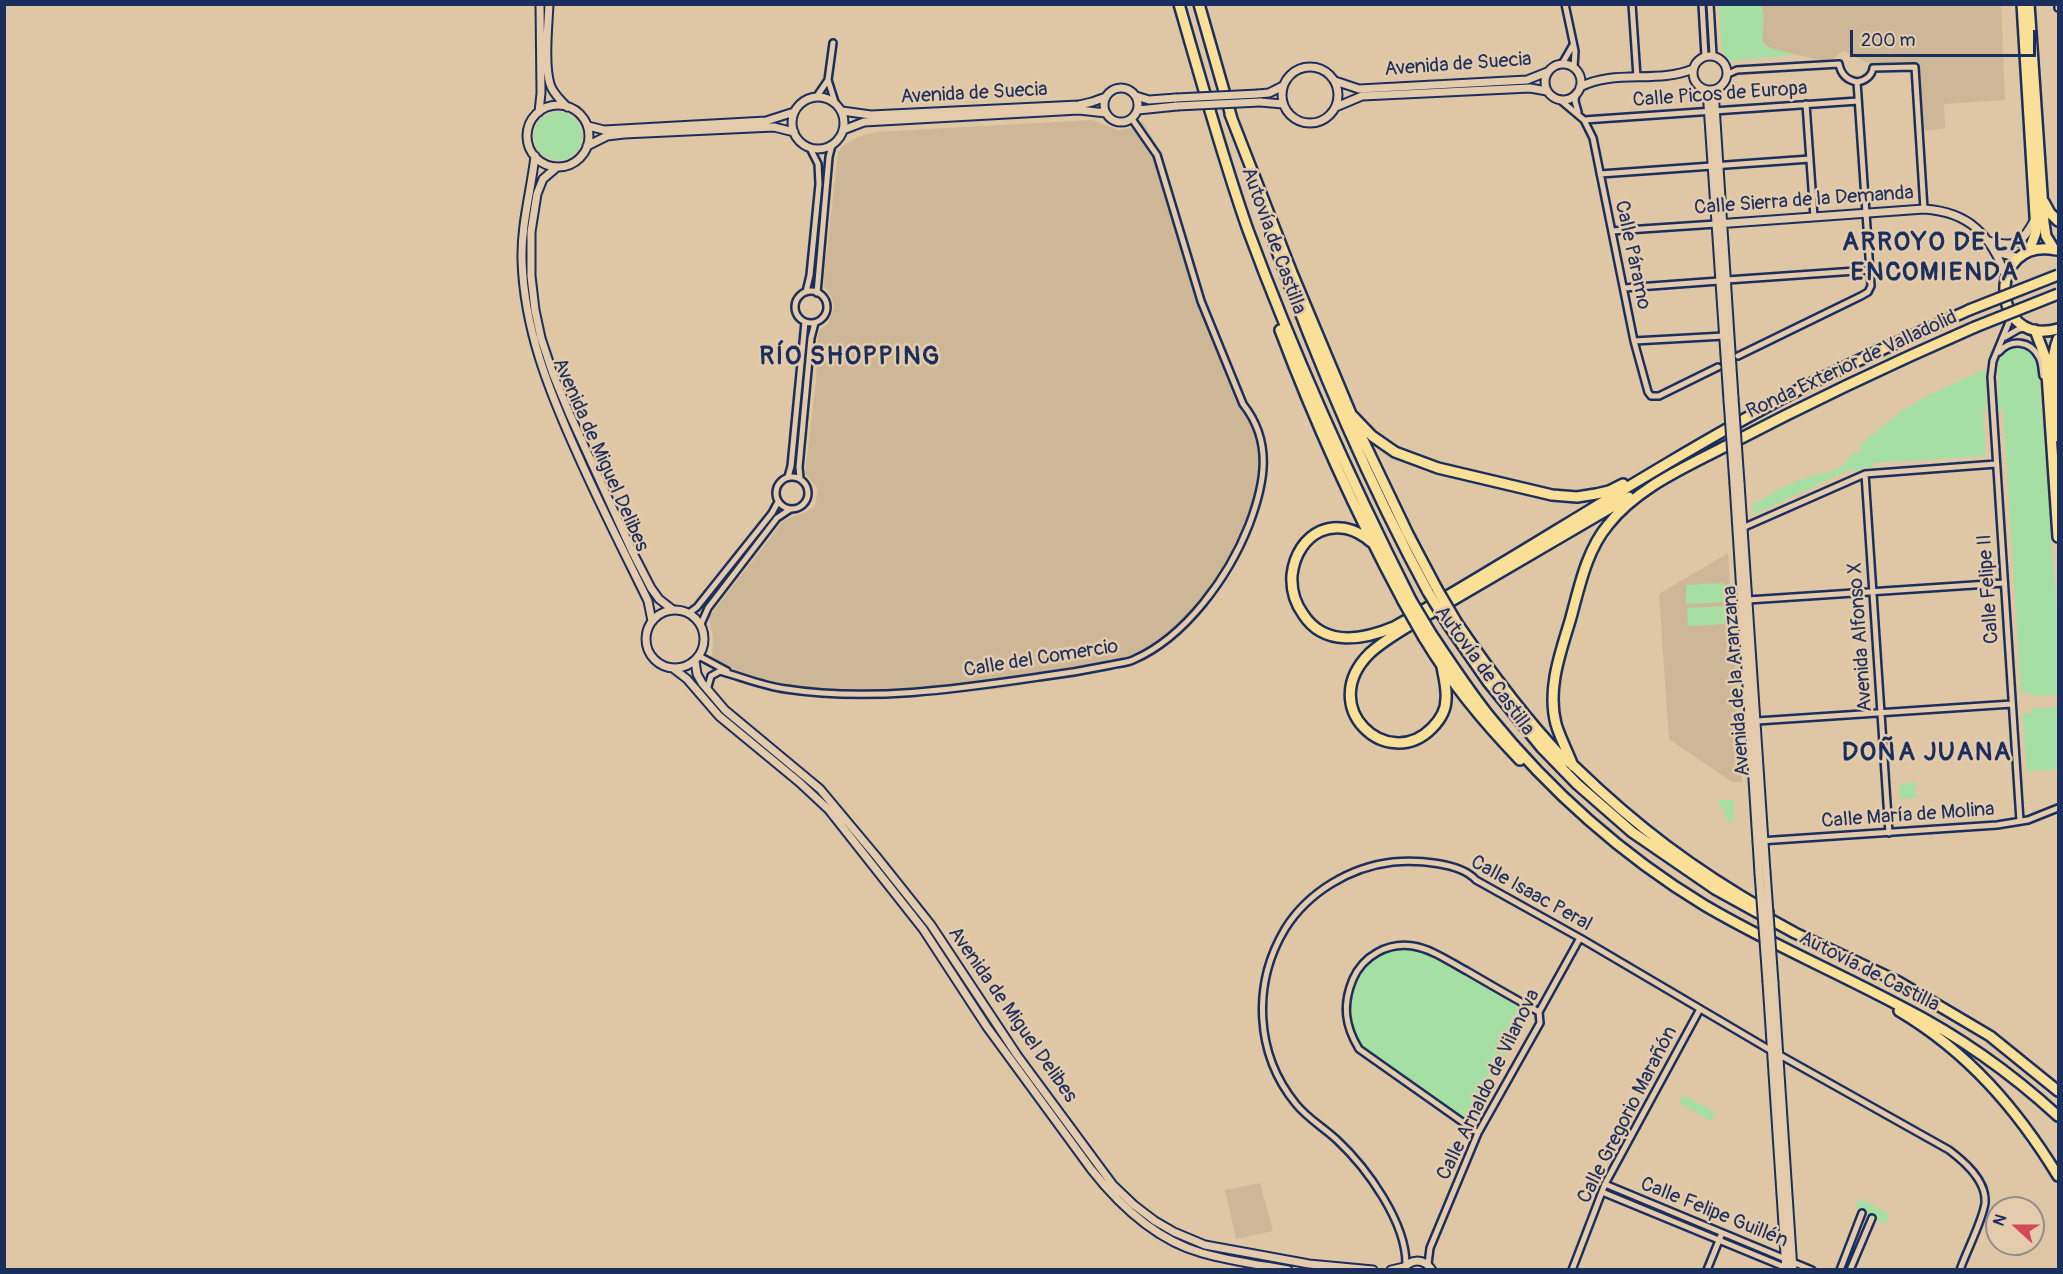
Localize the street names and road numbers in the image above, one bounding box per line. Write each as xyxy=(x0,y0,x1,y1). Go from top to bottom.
street label: Avenida de Suecia xyxy=(1384,48,1532,82)
street label: Calle Picos de Europa xyxy=(1632,77,1808,113)
street label: Avenida de Suecia xyxy=(900,78,1048,110)
street label: Autovía de Castilla xyxy=(1235,164,1311,318)
street label: Calle Sierra de la Demanda xyxy=(1693,181,1915,221)
street label: Calle Páramo xyxy=(1609,198,1655,312)
street label: Ronda Exterior de Valladolid xyxy=(1743,306,1961,424)
street label: Avenida de Miguel Delibes xyxy=(547,355,653,555)
street label: Calle Felipe II xyxy=(1973,533,2005,645)
street label: Avenida Alfonso X xyxy=(1844,561,1878,713)
street label: Avenida de la Aranzana xyxy=(1718,585,1756,777)
street label: Autovía de Castilla xyxy=(1429,601,1539,741)
street label: Calle del Comercio xyxy=(962,635,1120,683)
street label: Calle María de Molina xyxy=(1821,798,1995,834)
street label: Calle Isaac Peral xyxy=(1466,851,1596,937)
street label: Avenida de Miguel Delibes xyxy=(942,922,1082,1108)
street label: Autovía de Castilla xyxy=(1795,926,1943,1018)
street label: Calle Arnaldo de Vilanova xyxy=(1432,986,1546,1184)
street label: Calle Gregorio Marañón xyxy=(1573,1022,1683,1208)
street label: Calle Felipe Guillén xyxy=(1637,1172,1791,1254)

